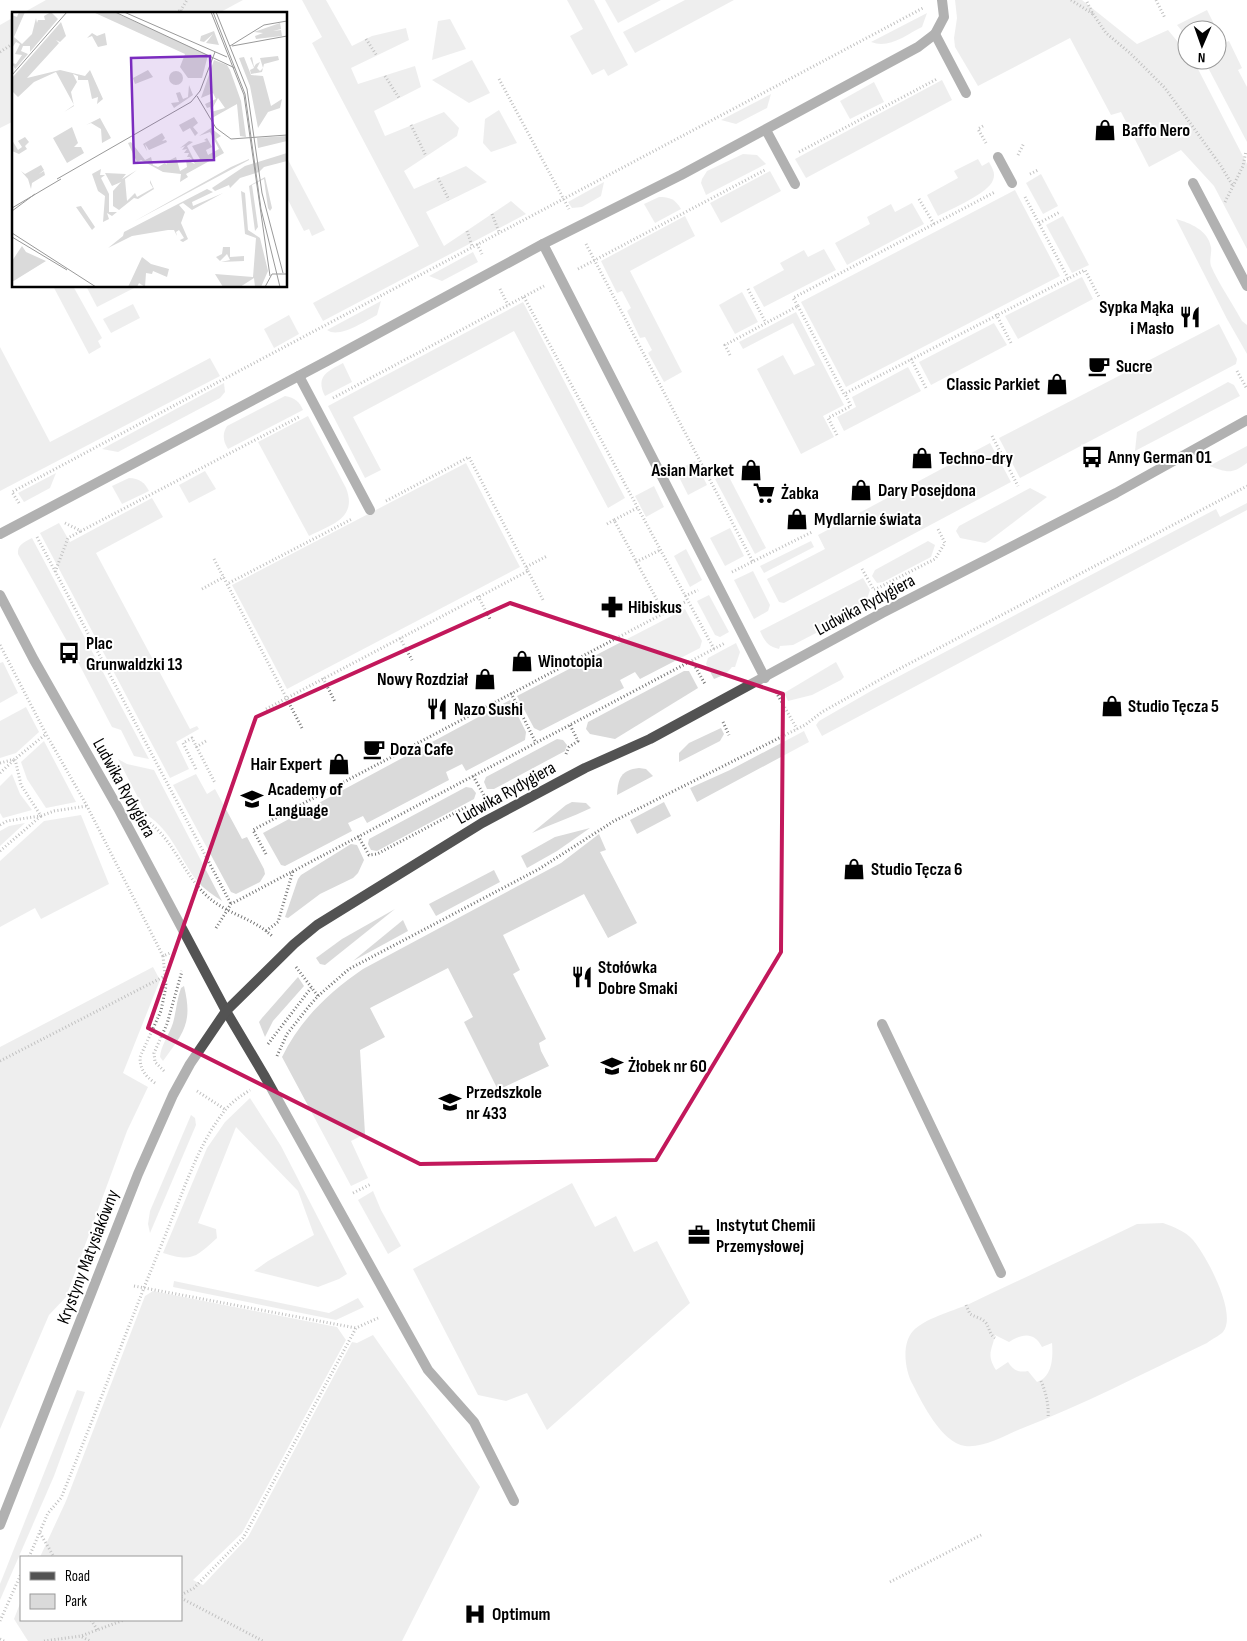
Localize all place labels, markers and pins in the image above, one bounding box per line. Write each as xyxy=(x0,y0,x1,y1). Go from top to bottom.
shop icon: Baffo Nero xyxy=(1092,117,1118,143)
place label: Baffo Nero xyxy=(1122,120,1190,141)
place label: Sypka Mąka i Masło xyxy=(1099,297,1174,339)
restaurant icon: Sypka Mąka i Masło xyxy=(1177,304,1203,330)
cafe icon: Sucre xyxy=(1086,353,1112,379)
place label: Sucre xyxy=(1116,356,1153,377)
shop icon: Classic Parkiet xyxy=(1044,371,1070,397)
place label: Classic Parkiet xyxy=(946,374,1040,395)
bus stop icon: Anny German 01 xyxy=(1079,444,1105,470)
shop icon: Techno-dry xyxy=(909,445,935,471)
place label: Anny German 01 xyxy=(1107,447,1212,468)
place label: Techno-dry xyxy=(939,448,1013,469)
shop icon: Asian Market xyxy=(738,457,764,483)
place label: Asian Market xyxy=(650,460,734,481)
shop icon: Dary Posejdona xyxy=(848,477,874,503)
supermarket icon: Żabka xyxy=(751,480,777,506)
place label: Dary Posejdona xyxy=(878,480,976,501)
place label: Żabka xyxy=(781,483,819,504)
shop icon: Mydlarnie świata xyxy=(784,506,810,532)
place label: Mydlarnie świata xyxy=(814,509,921,530)
pharmacy icon: Hibiskus xyxy=(599,594,625,620)
place label: Hibiskus xyxy=(628,597,682,618)
place label: Plac Grunwaldzki 13 xyxy=(86,633,183,675)
bus stop icon: Plac Grunwaldzki 13 xyxy=(56,640,82,666)
shop icon: Winotopia xyxy=(509,648,535,674)
place label: Winotopia xyxy=(538,651,603,672)
shop icon: Nowy Rozdział xyxy=(472,666,498,692)
place label: Nowy Rozdział xyxy=(377,669,468,690)
shop icon: Studio Tęcza 5 xyxy=(1099,693,1125,719)
restaurant icon: Nazo Sushi xyxy=(424,696,450,722)
place label: Studio Tęcza 5 xyxy=(1128,696,1219,717)
place label: Nazo Sushi xyxy=(454,699,523,720)
cafe icon: Doza Cafe xyxy=(361,736,387,762)
place label: Doza Cafe xyxy=(390,739,454,760)
shop icon: Hair Expert xyxy=(326,751,352,777)
place label: Hair Expert xyxy=(250,754,322,775)
place label: Academy of Language xyxy=(267,779,343,821)
school or university icon: Academy of Language xyxy=(239,786,265,812)
shop icon: Studio Tęcza 6 xyxy=(841,856,867,882)
place label: Studio Tęcza 6 xyxy=(871,859,963,880)
place label: Stołówka Dobre Smaki xyxy=(598,957,678,999)
restaurant icon: Stołówka Dobre Smaki xyxy=(569,964,595,990)
school or university icon: Żłobek nr 60 xyxy=(599,1053,625,1079)
place label: Żłobek nr 60 xyxy=(628,1056,707,1077)
place label: Przedszkole nr 433 xyxy=(466,1082,542,1124)
school or university icon: Przedszkole nr 433 xyxy=(437,1089,463,1115)
place label: Instytut Chemii Przemysłowej xyxy=(716,1215,815,1257)
office icon: Instytut Chemii Przemysłowej xyxy=(686,1222,712,1248)
hospital icon: Optimum xyxy=(462,1601,488,1627)
place label: Optimum xyxy=(492,1604,551,1625)

